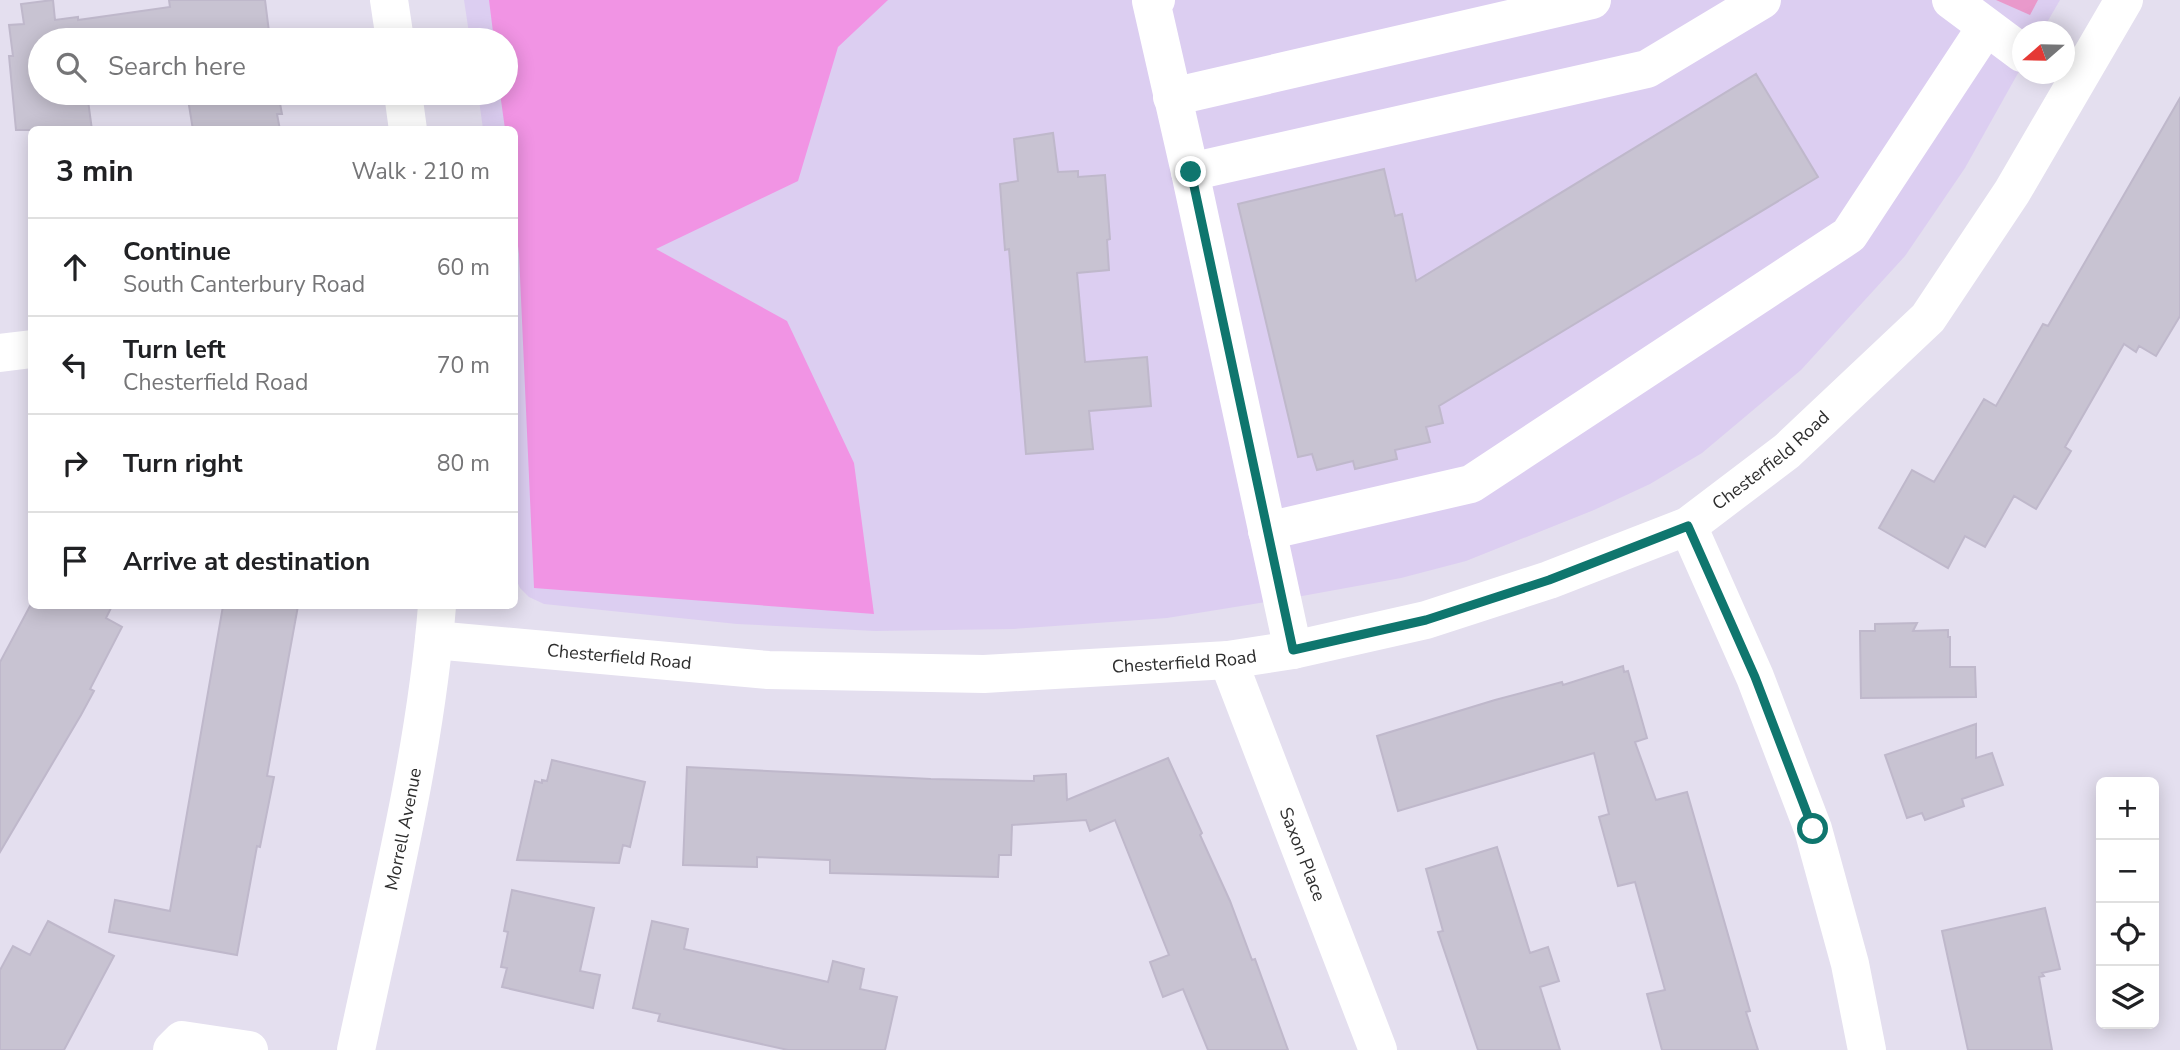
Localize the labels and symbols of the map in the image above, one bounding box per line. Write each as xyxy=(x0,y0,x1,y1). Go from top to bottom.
north arrow xyxy=(2012,21,2075,84)
route end xyxy=(1175,156,1206,187)
street label: Chesterfield Road xyxy=(1707,405,1835,516)
street label: Chesterfield Road xyxy=(546,638,693,675)
street label: Chesterfield Road xyxy=(1111,644,1258,679)
street label: Morrell Avenue xyxy=(379,766,427,892)
street label: Saxon Place xyxy=(1274,804,1332,905)
route start xyxy=(1797,813,1828,844)

